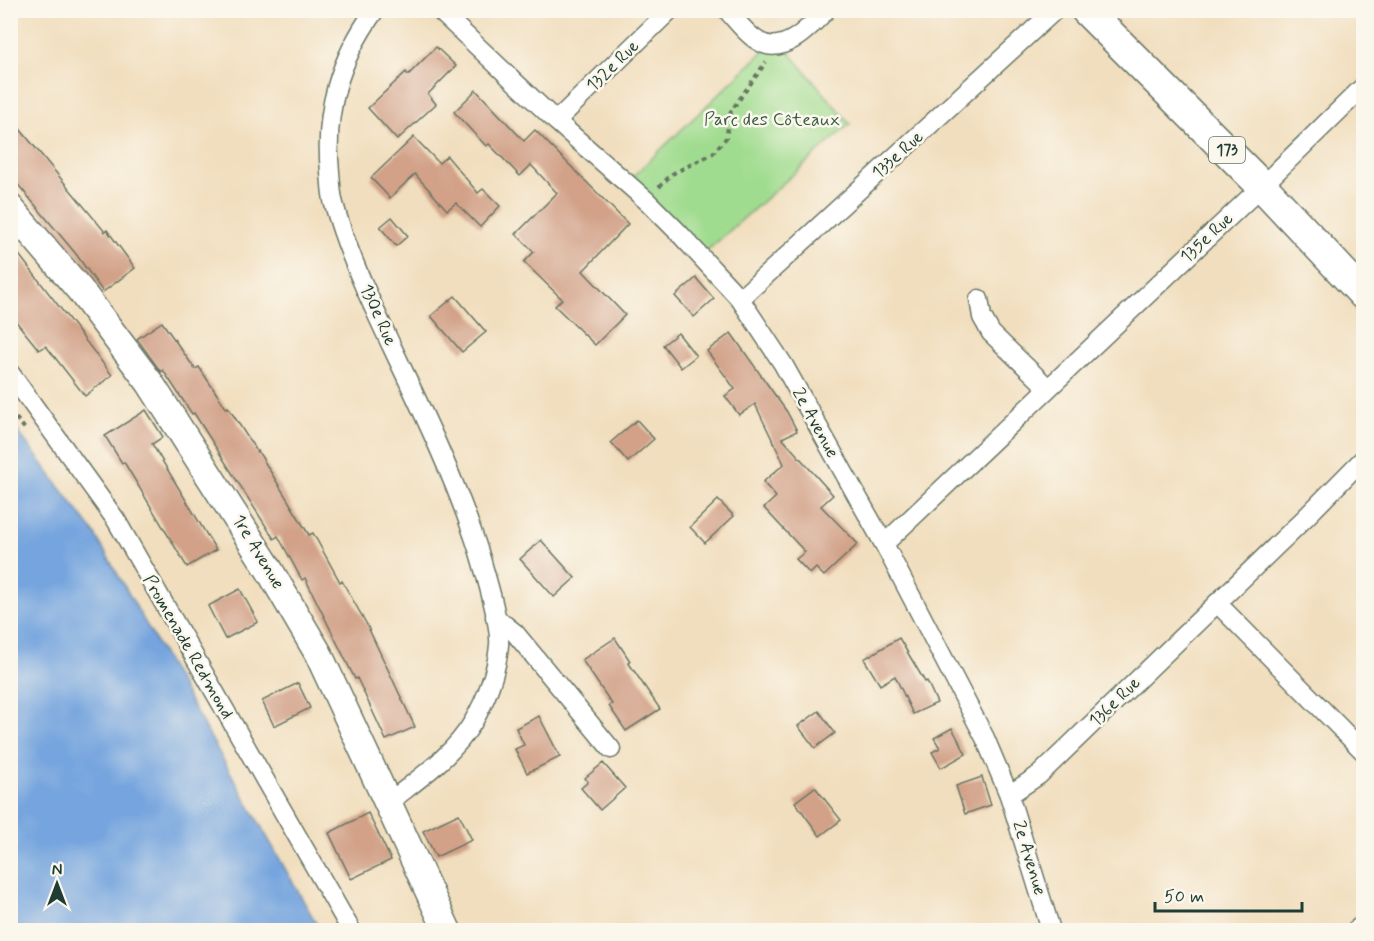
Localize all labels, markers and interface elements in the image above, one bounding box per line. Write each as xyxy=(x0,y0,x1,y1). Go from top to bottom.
street label: 132e Rue xyxy=(581,35,645,97)
park label: Parc des Côteaux xyxy=(704,108,840,132)
street label: 133e Rue xyxy=(867,125,929,185)
road number: 173 xyxy=(1209,137,1245,163)
street label: 135e Rue xyxy=(1175,207,1239,269)
street label: 130e Rue xyxy=(354,280,402,350)
street label: 2e Avenue xyxy=(786,384,844,462)
street label: 1re Avenue xyxy=(226,510,290,594)
street label: Promenade Redmond xyxy=(137,571,239,723)
street label: 136e Rue xyxy=(1084,671,1146,733)
street label: 2e Avenue xyxy=(1006,818,1052,898)
north arrow xyxy=(27,854,87,914)
text: N xyxy=(52,860,62,881)
scale bar xyxy=(1155,875,1302,913)
text: 50 m xyxy=(1164,885,1204,909)

